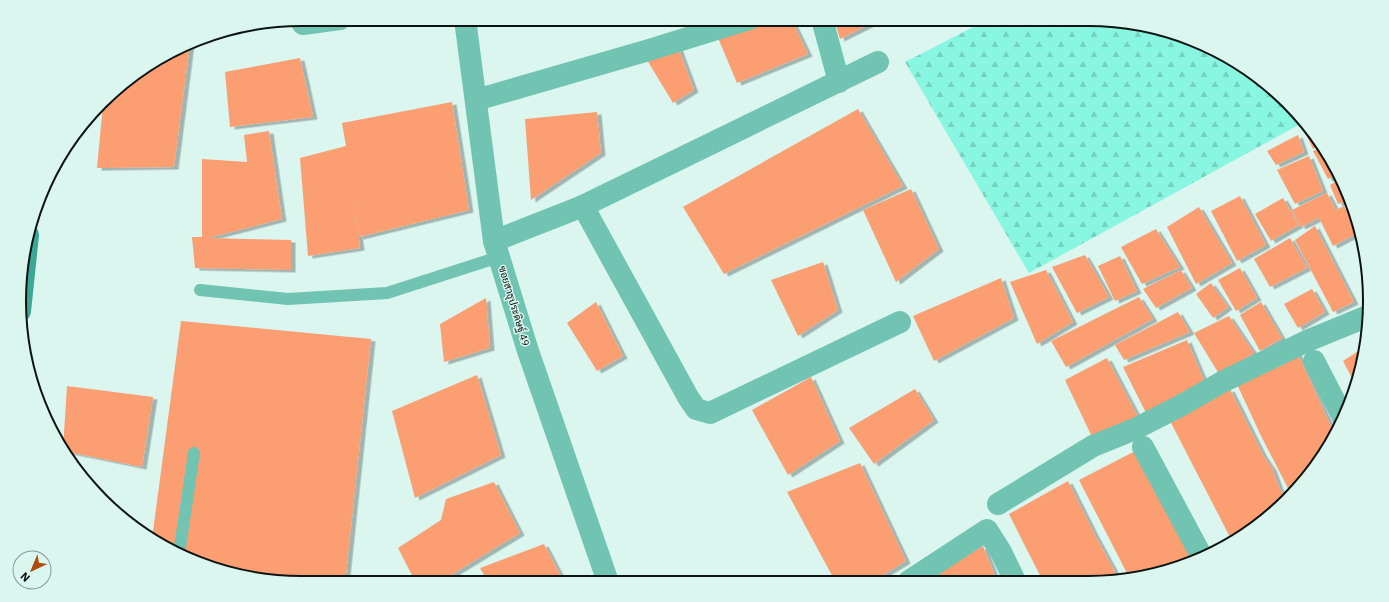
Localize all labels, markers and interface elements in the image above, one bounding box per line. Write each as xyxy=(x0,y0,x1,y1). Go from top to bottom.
street label: ซอยสาธุประดิษฐ์ 49 xyxy=(495,264,533,348)
north arrow xyxy=(12,550,52,590)
text: N xyxy=(17,569,33,585)

